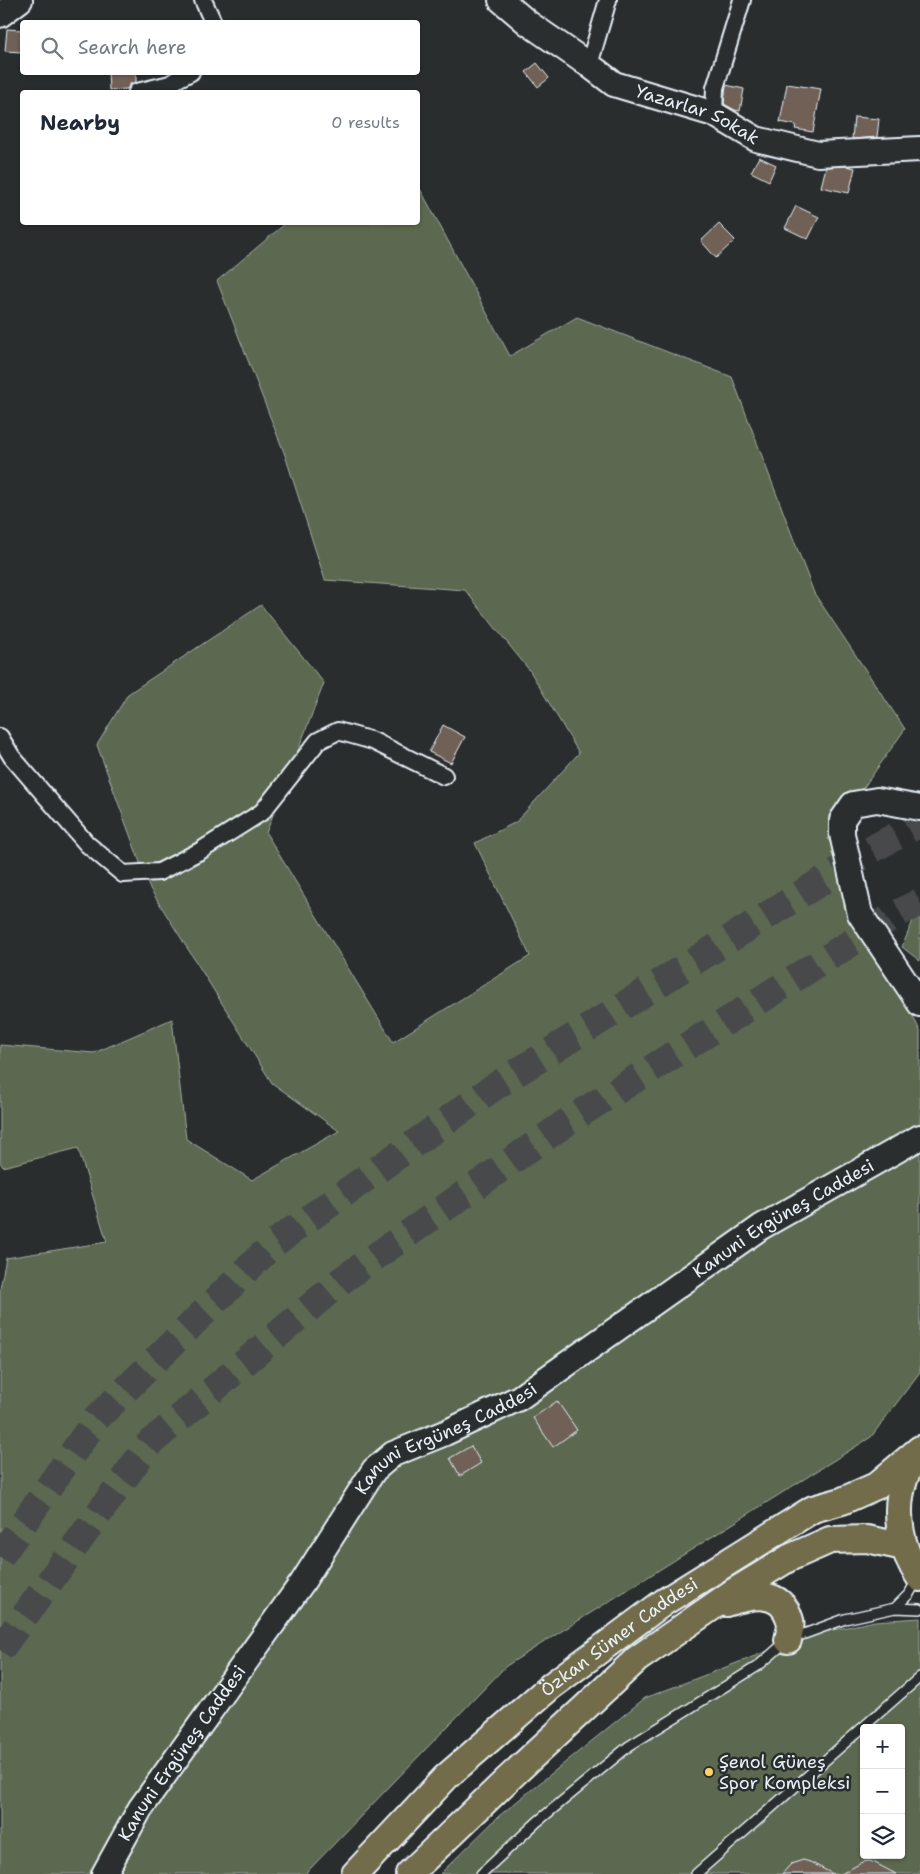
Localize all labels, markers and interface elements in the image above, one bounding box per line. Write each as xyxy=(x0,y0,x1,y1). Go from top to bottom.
search box xyxy=(20,20,420,75)
icon: search xyxy=(38,34,66,62)
text: Search here xyxy=(78,35,187,60)
street label: Yazarlar Sokak xyxy=(633,79,764,150)
text: Nearby xyxy=(40,109,120,137)
text: 0 results xyxy=(331,112,400,133)
street label: Kanuni Ergüneş Caddesi xyxy=(688,1153,878,1284)
street label: Kanuni Ergüneş Caddesi xyxy=(349,1377,542,1499)
street label: Özkan Sümer Caddesi xyxy=(535,1572,703,1702)
street label: Kanuni Ergüneş Caddesi xyxy=(113,1660,251,1845)
map controls xyxy=(860,1724,905,1859)
button: + xyxy=(860,1724,905,1769)
place label: Şenol Güneş Spor Kompleksi xyxy=(719,1750,850,1795)
marker: Şenol Güneş Spor Kompleksi xyxy=(703,1766,715,1778)
button: − xyxy=(860,1769,905,1814)
button: layers xyxy=(860,1814,905,1859)

